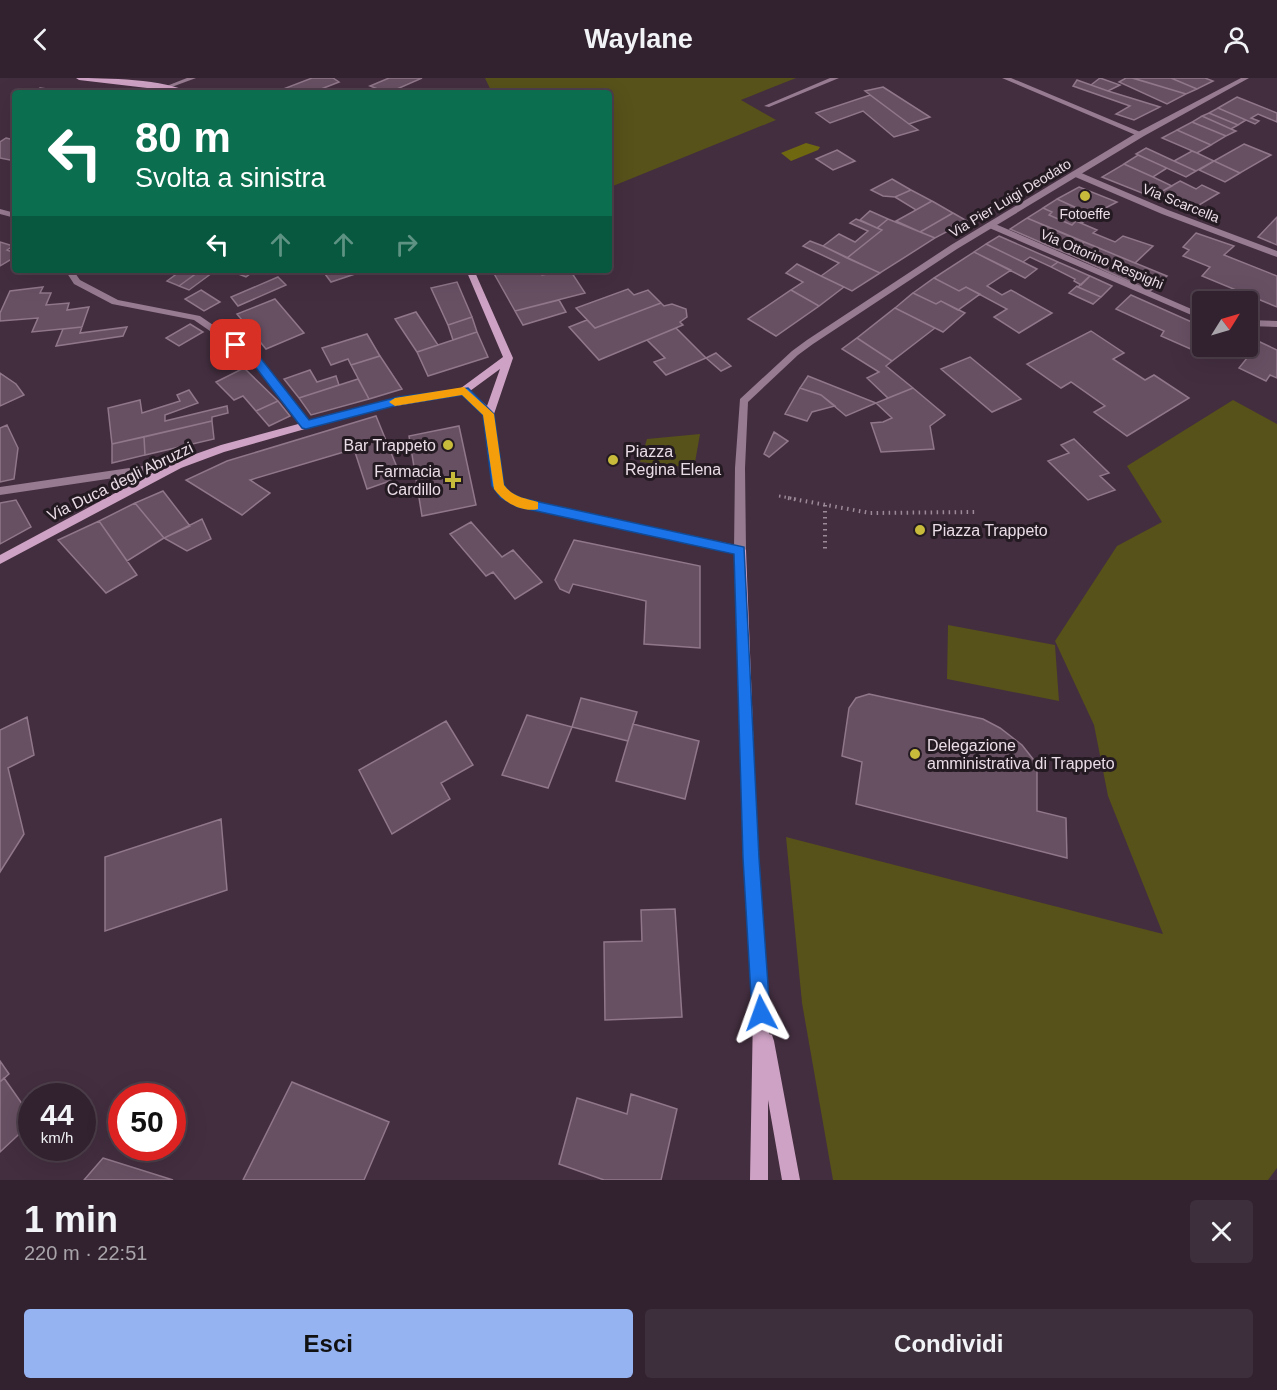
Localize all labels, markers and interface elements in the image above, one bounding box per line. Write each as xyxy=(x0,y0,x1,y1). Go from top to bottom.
icon: back xyxy=(24,23,57,56)
icon: person xyxy=(1220,23,1253,56)
text: Waylane xyxy=(584,24,693,54)
icon: left xyxy=(36,114,114,192)
text: 80 m xyxy=(135,114,231,161)
street label: Via Pier Luigi Deodato xyxy=(946,155,1074,241)
text: Svolta a sinistra xyxy=(135,163,326,193)
street label: Via Scarcella xyxy=(1140,180,1222,226)
marker: Fotoeffe xyxy=(1078,189,1092,203)
place label: Fotoeffe xyxy=(1059,206,1111,222)
street label: Via Ottorino Respighi xyxy=(1038,226,1166,292)
icon: left xyxy=(201,228,234,261)
icon: ahead xyxy=(264,228,297,261)
icon: ahead xyxy=(327,228,360,261)
icon: right xyxy=(390,228,423,261)
north arrow xyxy=(1192,291,1258,357)
map controls xyxy=(1192,291,1258,357)
pin xyxy=(210,319,261,370)
icon: arrive xyxy=(219,328,252,361)
place label: Bar Trappeto xyxy=(344,437,436,454)
marker: Bar Trappeto xyxy=(441,438,455,452)
street label: Via Duca degli Abruzzi xyxy=(45,439,196,524)
place label: Piazza Regina Elena xyxy=(625,443,721,478)
marker: Piazza Regina Elena xyxy=(606,453,620,467)
place label: Farmacia Cardillo xyxy=(374,463,441,498)
marker: Farmacia Cardillo xyxy=(446,473,460,487)
place label: Piazza Trappeto xyxy=(932,522,1048,539)
marker: Piazza Trappeto xyxy=(913,523,927,537)
place label: Delegazione amministrativa di Trappeto xyxy=(927,737,1115,772)
marker: Delegazione amministrativa di Trappeto xyxy=(908,747,922,761)
position arrow xyxy=(729,981,793,1045)
speed limit sign: 50 xyxy=(108,1083,186,1161)
text: 44 xyxy=(40,1098,74,1131)
text: km/h xyxy=(41,1129,73,1146)
text: 1 min xyxy=(24,1199,118,1240)
button: close xyxy=(1190,1200,1253,1263)
text: 220 m · 22:51 xyxy=(24,1242,147,1264)
button: Esci xyxy=(24,1309,633,1378)
button: Condividi xyxy=(645,1309,1253,1378)

